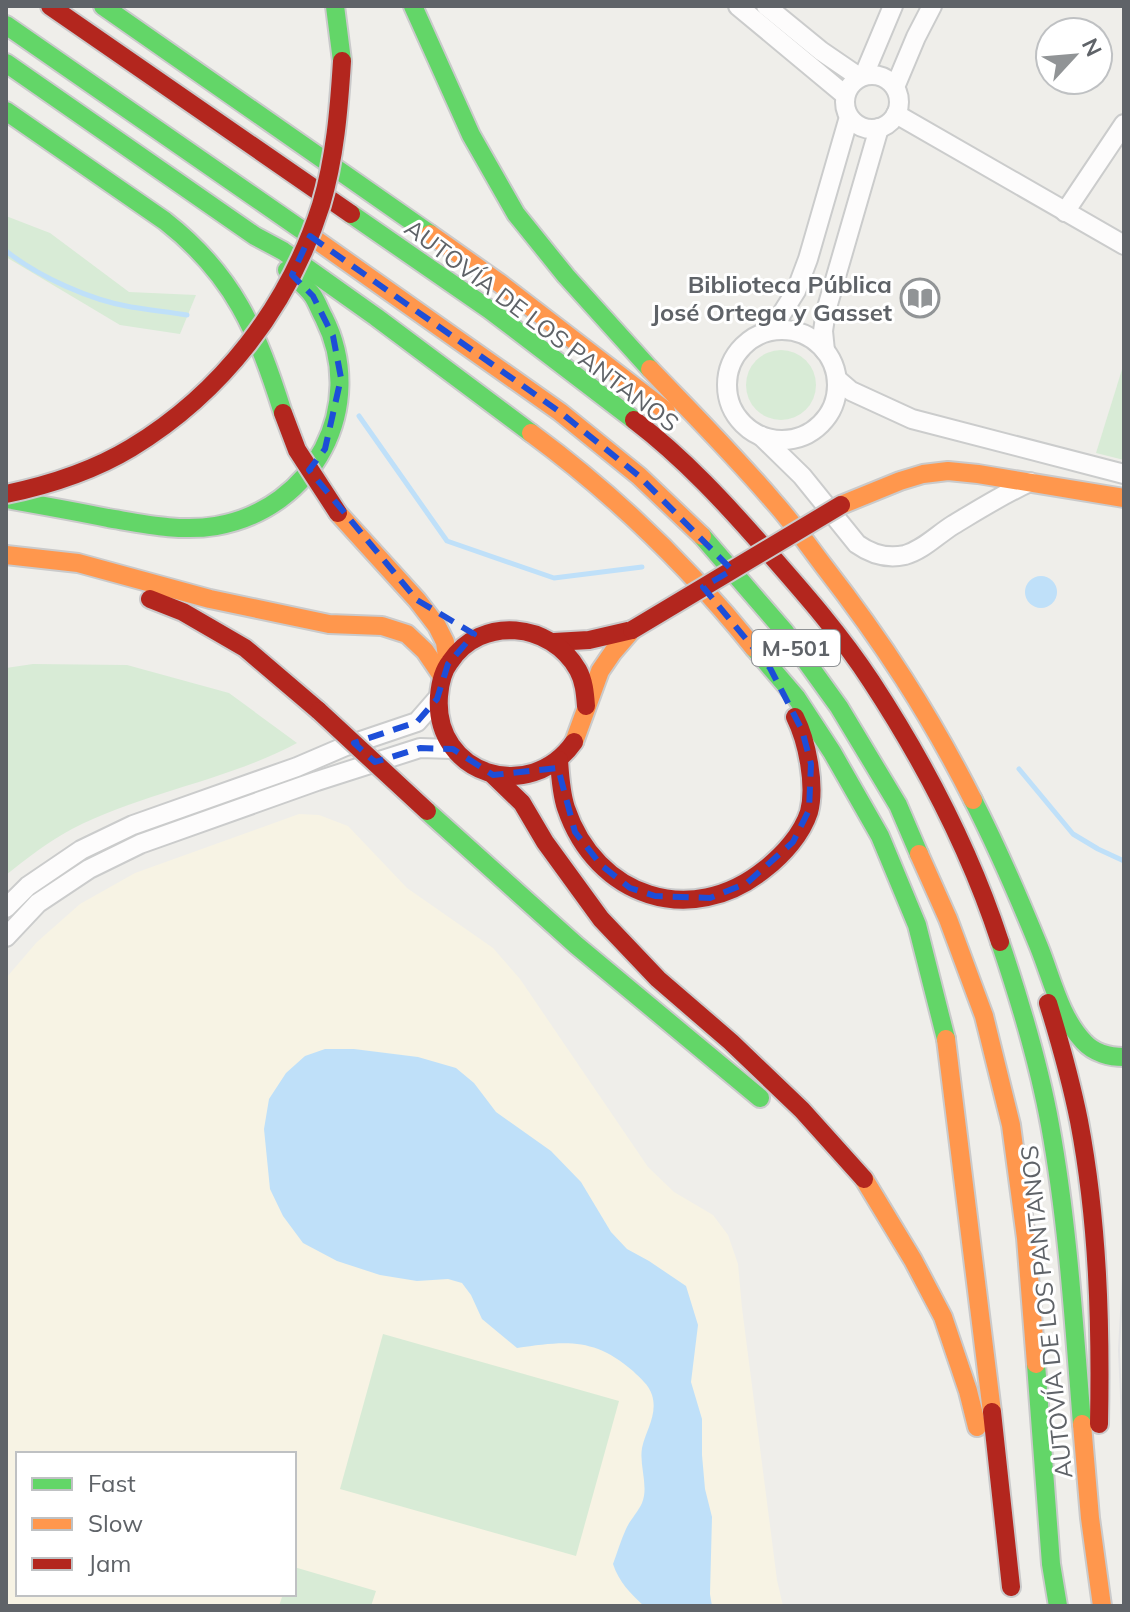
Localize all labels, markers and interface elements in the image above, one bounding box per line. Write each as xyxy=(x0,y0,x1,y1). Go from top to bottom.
north arrow xyxy=(1034,16,1114,96)
text: N xyxy=(1076,34,1108,61)
street label: AUTOVÍA DE LOS PANTANOS xyxy=(399,212,685,438)
place label: Biblioteca Pública José Ortega y Gasset xyxy=(651,269,892,327)
library icon: Biblioteca Pública José Ortega y Gasset xyxy=(899,277,941,319)
road number: M-501 xyxy=(752,630,840,666)
street label: AUTOVÍA DE LOS PANTANOS xyxy=(1014,1144,1078,1480)
legend xyxy=(16,1452,296,1596)
text: Fast xyxy=(88,1468,136,1498)
text: Slow xyxy=(88,1508,143,1538)
text: Jam xyxy=(88,1548,131,1578)

